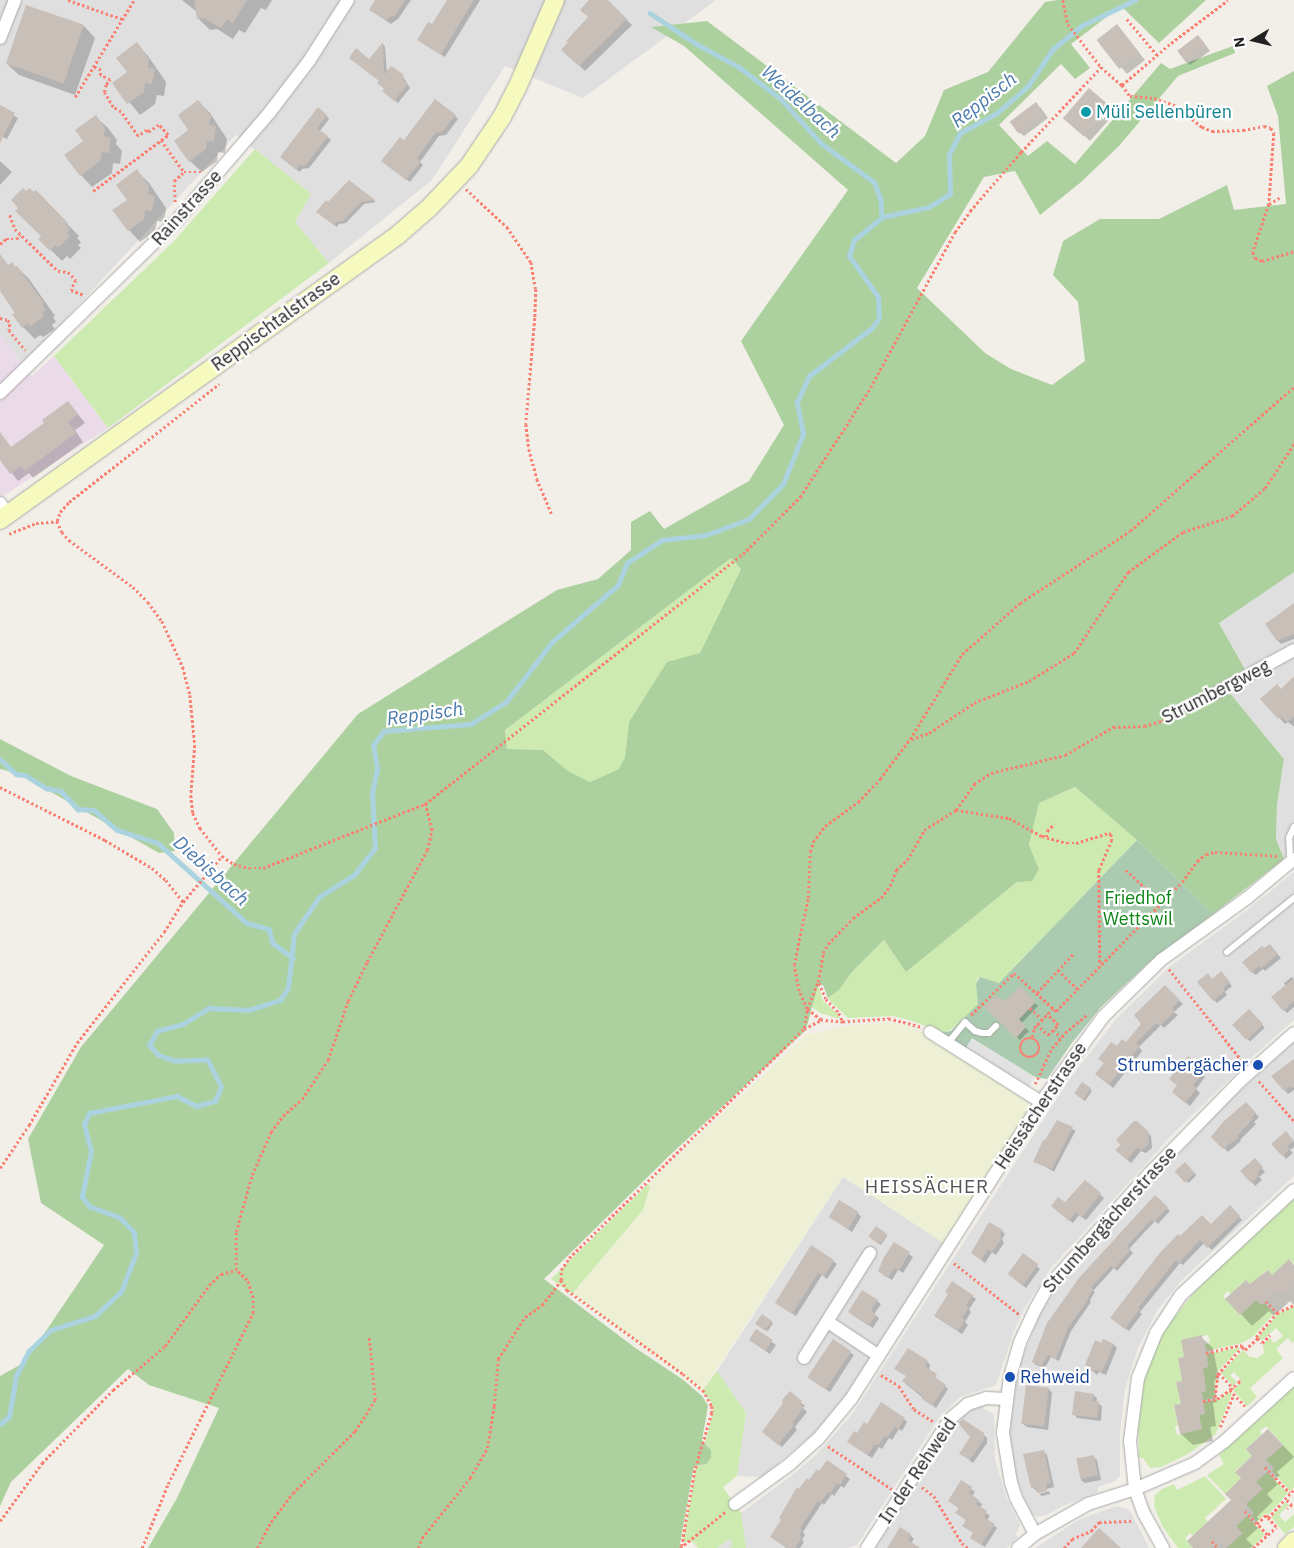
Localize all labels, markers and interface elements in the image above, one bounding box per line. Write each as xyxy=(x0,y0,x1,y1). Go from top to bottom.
north arrow xyxy=(1229,15,1279,65)
text: N xyxy=(1230,36,1249,49)
water label: Weidelbach xyxy=(757,61,845,143)
water label: Reppisch xyxy=(947,67,1021,133)
place label: Müli Sellenbüren xyxy=(1096,101,1232,123)
marker: Müli Sellenbüren xyxy=(1080,106,1092,118)
street label: Rainstrasse xyxy=(147,166,227,250)
street label: Reppischtalstrasse xyxy=(207,268,345,376)
street label: Strumbergweg xyxy=(1158,655,1274,729)
water label: Reppisch xyxy=(385,697,465,731)
water label: Diebisbach xyxy=(168,831,254,911)
park label: Friedhof Wettswil xyxy=(1103,888,1173,931)
street label: Heissächerstrasse xyxy=(991,1038,1091,1174)
place label: Strumbergächer xyxy=(1117,1054,1248,1076)
marker: Strumbergächer xyxy=(1252,1059,1264,1071)
street label: Strumbergächerstrasse xyxy=(1039,1143,1181,1297)
district label: HEISSÄCHER xyxy=(864,1176,990,1198)
place label: Rehweid xyxy=(1020,1366,1090,1388)
marker: Rehweid xyxy=(1004,1371,1016,1383)
street label: In der Rehweid xyxy=(875,1414,961,1528)

